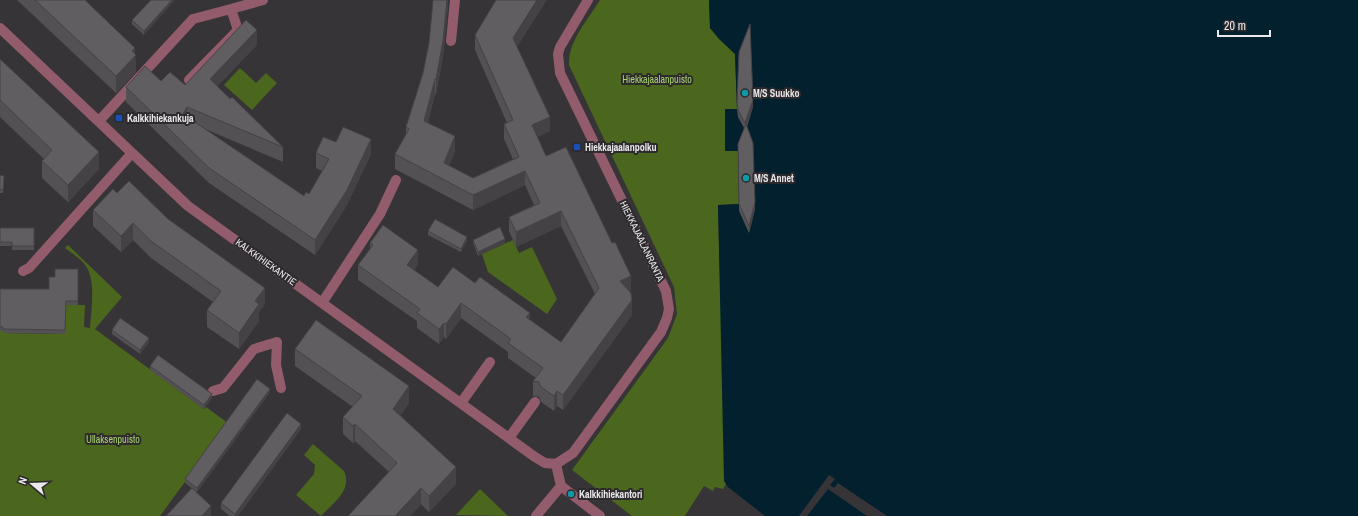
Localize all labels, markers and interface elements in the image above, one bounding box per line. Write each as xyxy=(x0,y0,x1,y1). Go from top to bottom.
scale bar xyxy=(1218,12,1270,38)
text: 20 m xyxy=(1224,18,1246,34)
park label: Hiekkajaalanpuisto xyxy=(622,73,692,86)
place label: M/S Suukko xyxy=(753,87,799,100)
marker: M/S Suukko xyxy=(740,88,750,98)
place label: Kalkkihiekankuja xyxy=(127,112,194,125)
marker: Kalkkihiekankuja xyxy=(114,113,124,123)
place label: Hiekkajaalanpolku xyxy=(585,141,657,154)
marker: Hiekkajaalanpolku xyxy=(572,142,582,152)
place label: M/S Annet xyxy=(754,172,794,185)
marker: M/S Annet xyxy=(741,173,751,183)
street label: HIEKKAJAALANRANTA xyxy=(617,198,667,284)
street label: KALKKIHIEKANTIE xyxy=(233,236,299,288)
park label: Ullaksenpuisto xyxy=(86,433,140,446)
north arrow xyxy=(12,464,52,504)
text: N xyxy=(15,475,30,486)
place label: Kalkkihiekantori xyxy=(579,488,642,501)
marker: Kalkkihiekantori xyxy=(566,489,576,499)

